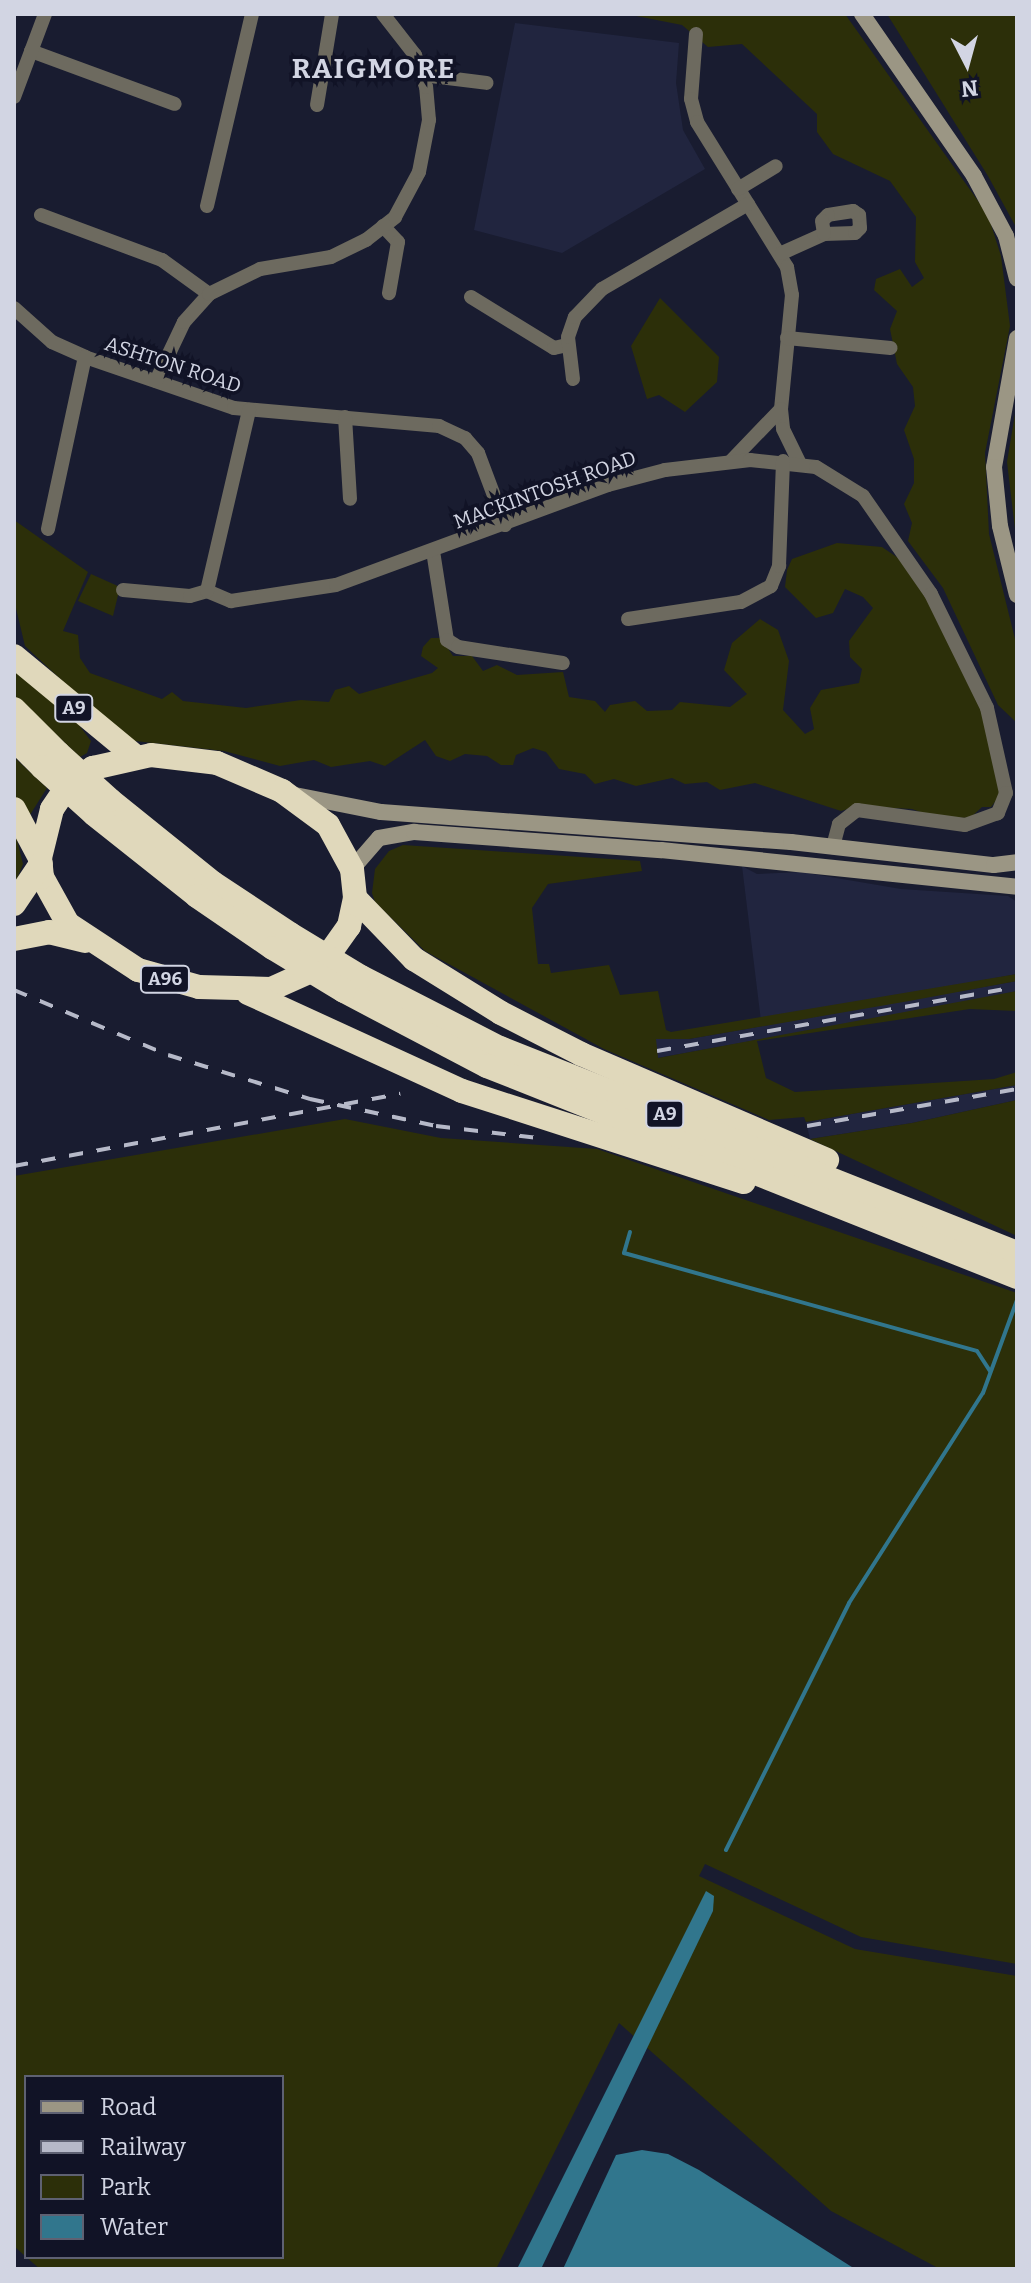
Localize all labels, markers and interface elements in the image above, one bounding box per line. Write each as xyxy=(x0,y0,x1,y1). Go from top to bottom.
north arrow xyxy=(927,24,1007,104)
district label: RAIGMORE xyxy=(292,52,456,86)
text: N xyxy=(960,74,979,103)
street label: ASHTON ROAD xyxy=(102,332,244,398)
street label: MACKINTOSH ROAD xyxy=(451,446,639,534)
road number: A9 xyxy=(54,694,94,722)
road number: A96 xyxy=(139,965,191,993)
road number: A9 xyxy=(645,1100,685,1128)
legend xyxy=(24,2075,284,2259)
text: Road xyxy=(100,2093,156,2121)
text: Railway xyxy=(100,2133,186,2161)
text: Park xyxy=(100,2173,151,2201)
text: Water xyxy=(100,2213,168,2241)

